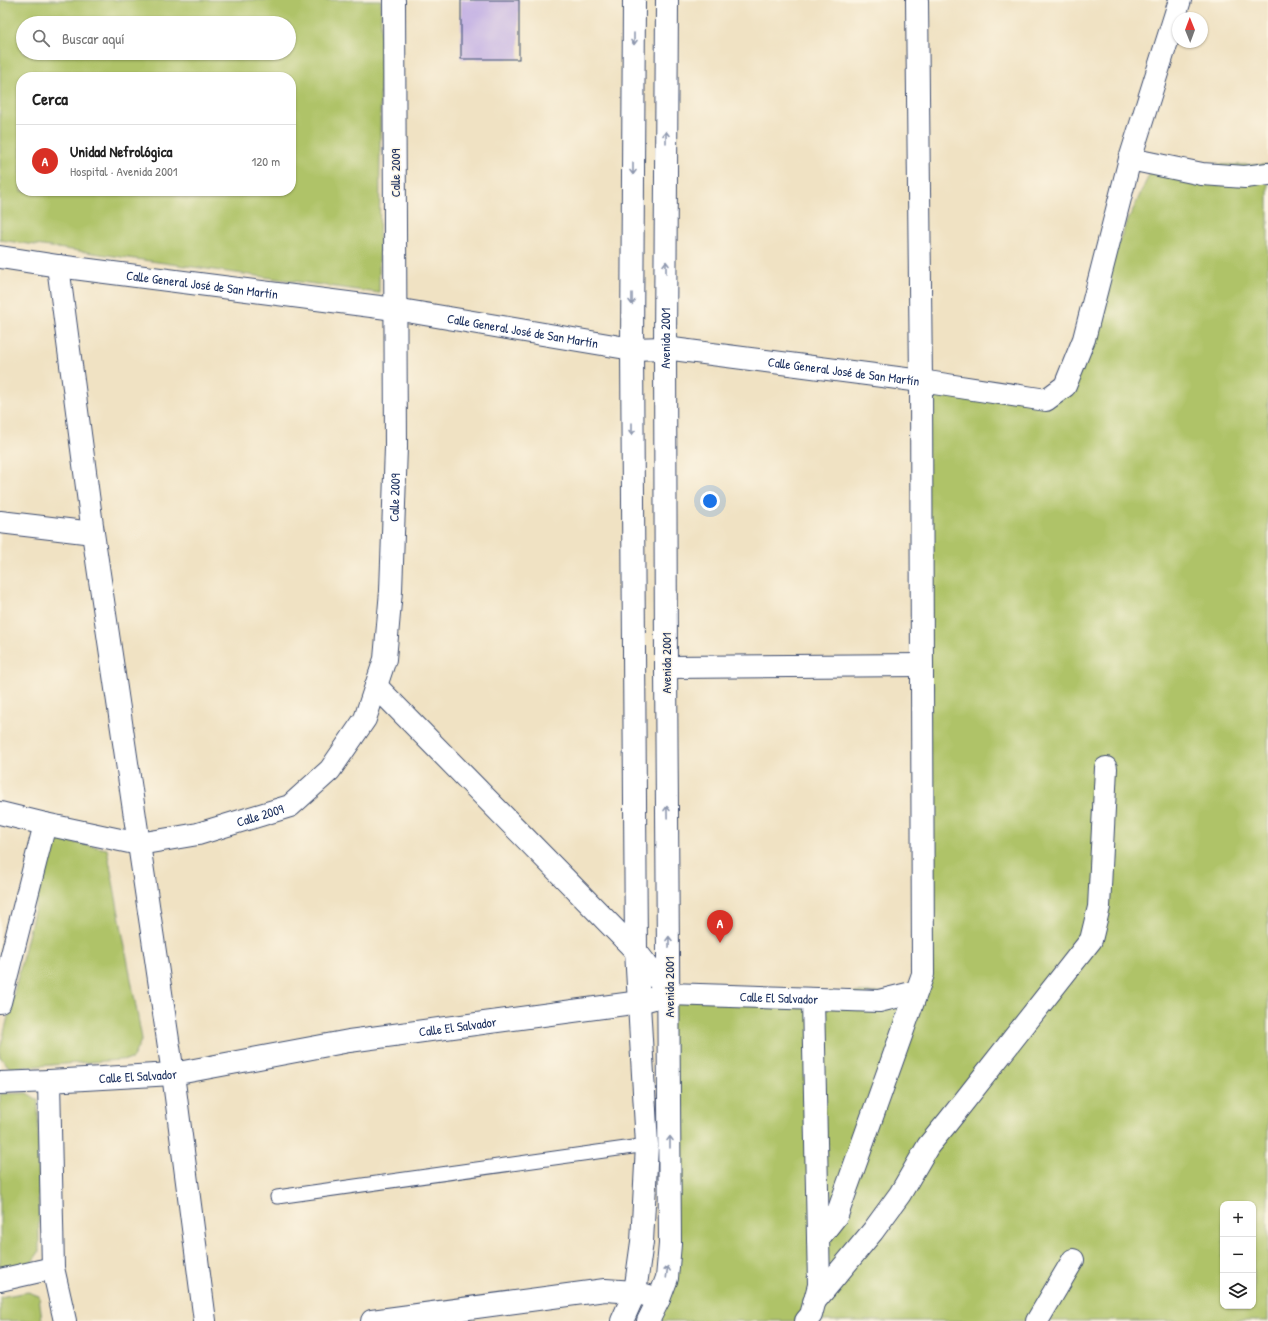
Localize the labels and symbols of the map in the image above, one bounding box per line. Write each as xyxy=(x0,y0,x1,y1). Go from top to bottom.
north arrow xyxy=(1172,12,1208,48)
one-way arrow xyxy=(630,32,638,45)
one-way arrow xyxy=(662,131,670,144)
street label: Calle 2009 xyxy=(386,149,404,197)
one-way arrow xyxy=(629,162,637,175)
one-way arrow xyxy=(662,261,670,274)
street label: Calle General José de San Martín xyxy=(125,266,279,303)
one-way arrow xyxy=(628,292,636,305)
street label: Avenida 2001 xyxy=(656,307,674,369)
street label: Calle General José de San Martín xyxy=(446,309,600,352)
street label: Calle General José de San Martín xyxy=(767,352,921,390)
one-way arrow xyxy=(628,422,636,435)
street label: Calle 2009 xyxy=(384,473,404,522)
your location xyxy=(700,491,720,511)
street label: Avenida 2001 xyxy=(657,632,675,694)
street label: Calle 2009 xyxy=(234,799,286,831)
one-way arrow xyxy=(663,806,671,819)
pin: A xyxy=(707,910,733,943)
one-way arrow xyxy=(665,936,672,949)
street label: Avenida 2001 xyxy=(660,956,678,1018)
street label: Calle El Salvador xyxy=(739,987,818,1008)
street label: Calle El Salvador xyxy=(418,1012,498,1041)
street label: Calle El Salvador xyxy=(98,1064,179,1087)
one-way arrow xyxy=(666,1136,674,1149)
one-way arrow xyxy=(663,1266,671,1279)

